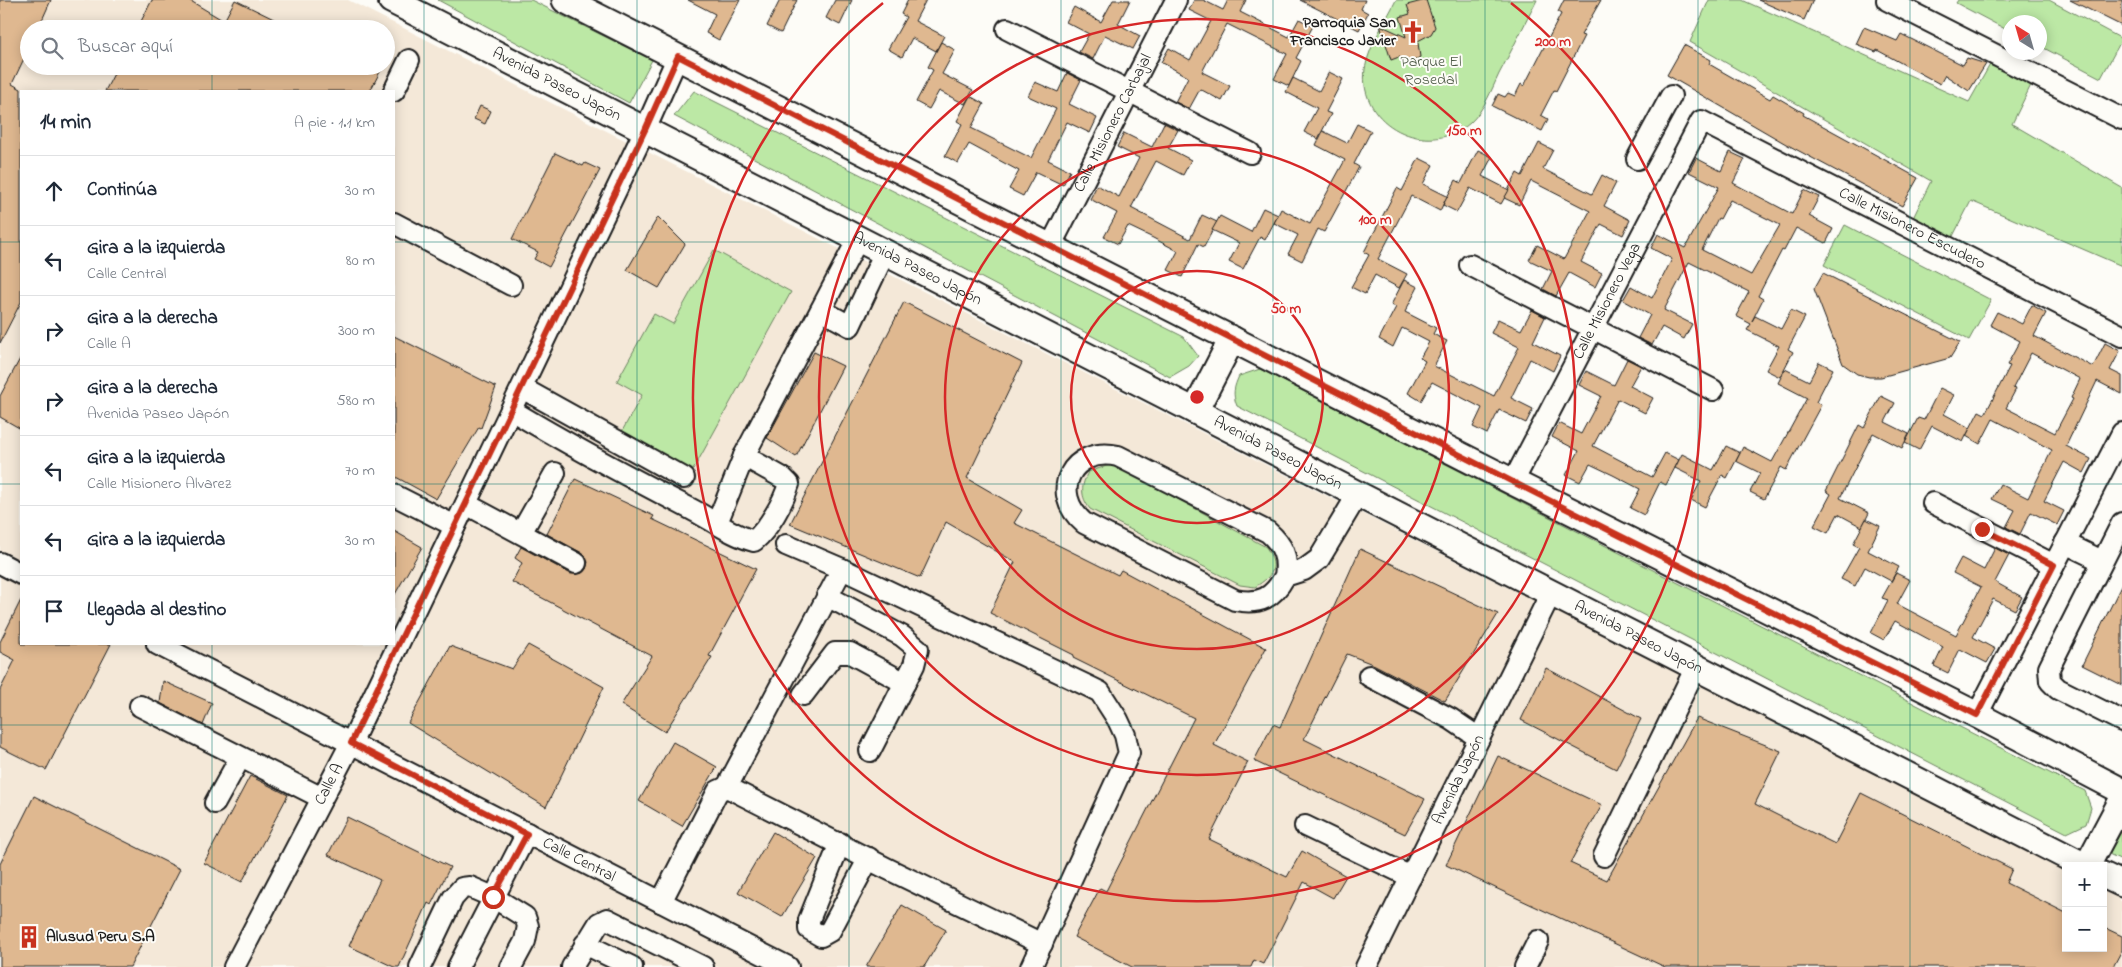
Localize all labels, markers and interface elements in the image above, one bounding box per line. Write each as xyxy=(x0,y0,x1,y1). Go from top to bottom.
place label: Parroquia San Francisco Javier xyxy=(1289,11,1397,53)
north arrow xyxy=(2002,15,2047,60)
church icon: Parroquia San Francisco Javier xyxy=(1400,19,1426,45)
search box xyxy=(20,20,395,75)
text: 200 m xyxy=(1534,31,1571,53)
icon: search xyxy=(38,34,66,62)
text: Buscar aquí xyxy=(78,34,173,61)
street label: Avenida Paseo Japón xyxy=(488,42,625,128)
street label: Calle Misionero Carbajal xyxy=(1068,50,1159,197)
park label: Parque El Rosedal xyxy=(1400,50,1462,92)
text: 14 min xyxy=(40,108,91,138)
text: A pie · 1.1 km xyxy=(294,111,375,135)
text: 150 m xyxy=(1446,120,1482,142)
icon: ahead xyxy=(40,177,68,205)
text: Continúa xyxy=(87,177,157,204)
text: 30 m xyxy=(345,179,375,203)
street label: Calle Misionero Escudero xyxy=(1834,181,1990,276)
text: 100 m xyxy=(1358,209,1392,231)
street label: Avenida Paseo Japón xyxy=(848,226,986,312)
text: Gira a la izquierda xyxy=(87,235,225,262)
street label: Calle Misionero Vega xyxy=(1567,238,1648,364)
icon: left xyxy=(40,247,68,275)
text: 80 m xyxy=(346,249,375,273)
text: Calle Central xyxy=(87,262,166,286)
text: 50 m xyxy=(1271,298,1302,320)
text: Gira a la derecha xyxy=(87,305,218,332)
icon: right xyxy=(40,317,68,345)
text: 300 m xyxy=(338,319,375,343)
text: Calle A xyxy=(87,332,131,356)
text: Gira a la derecha xyxy=(87,375,218,402)
icon: right xyxy=(40,387,68,415)
centre of rings xyxy=(1188,388,1206,406)
text: 580 m xyxy=(337,389,375,413)
text: Avenida Paseo Japón xyxy=(87,402,229,426)
street label: Avenida Paseo Japón xyxy=(1209,410,1347,496)
text: Gira a la izquierda xyxy=(87,445,225,472)
icon: left xyxy=(40,457,68,485)
text: 70 m xyxy=(345,459,375,483)
text: Calle Misionero Alvarez xyxy=(87,472,231,496)
route end xyxy=(1971,518,1994,541)
icon: left xyxy=(40,527,68,555)
text: Gira a la izquierda xyxy=(87,527,225,554)
text: 30 m xyxy=(345,529,375,553)
street label: Avenida Paseo Japón xyxy=(1570,595,1707,681)
icon: arrive xyxy=(40,597,68,625)
text: Llegada al destino xyxy=(87,597,226,624)
street label: Avenida Japón xyxy=(1426,731,1491,829)
street label: Calle A xyxy=(309,759,350,809)
street label: Calle Central xyxy=(538,831,620,889)
map controls xyxy=(2062,862,2107,952)
button: + xyxy=(2062,862,2107,907)
route start xyxy=(482,886,505,909)
button: − xyxy=(2062,907,2107,952)
building icon: Alusud Peru S.A xyxy=(16,924,42,950)
place label: Alusud Peru S.A xyxy=(46,925,155,949)

